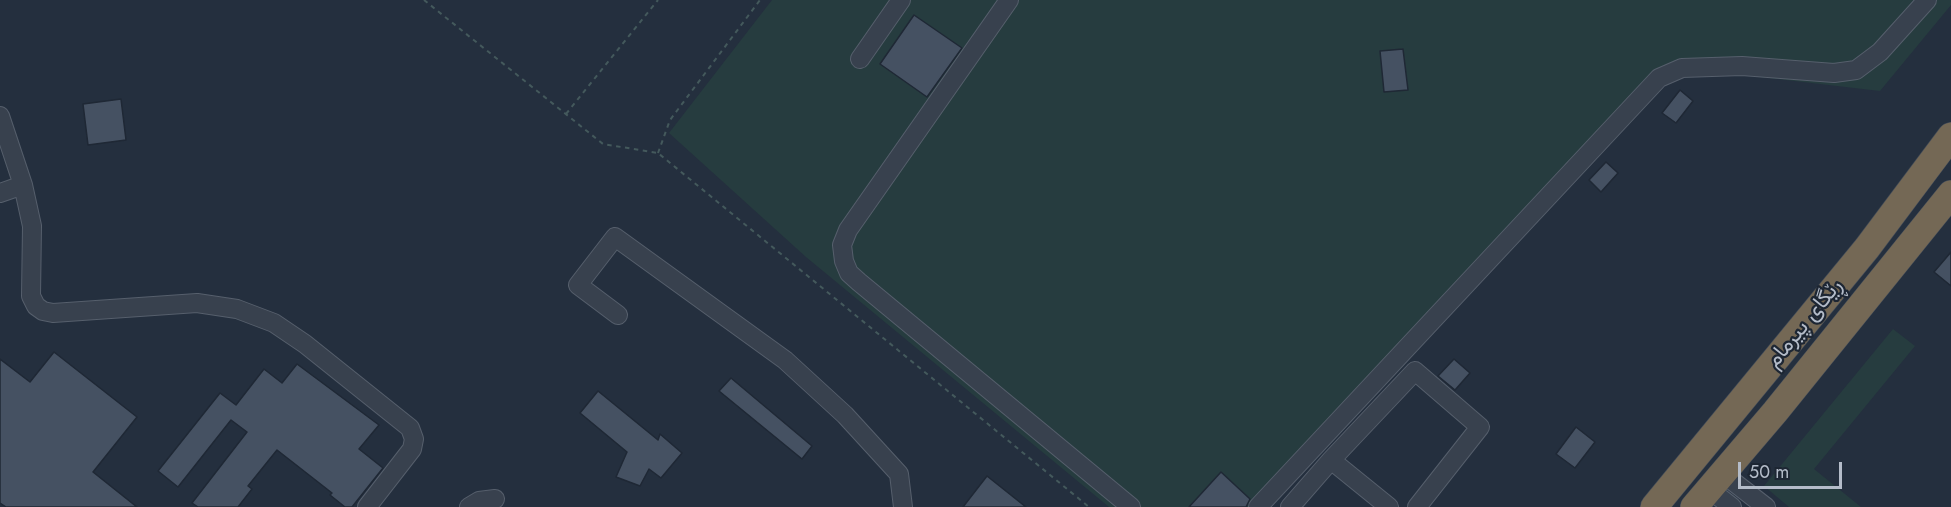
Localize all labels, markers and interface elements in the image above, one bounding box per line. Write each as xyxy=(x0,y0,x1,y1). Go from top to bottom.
street label: ڕێگای پیرمام xyxy=(1761,274,1849,374)
scale bar xyxy=(1741,450,1844,488)
text: 50 m xyxy=(1749,459,1789,485)

